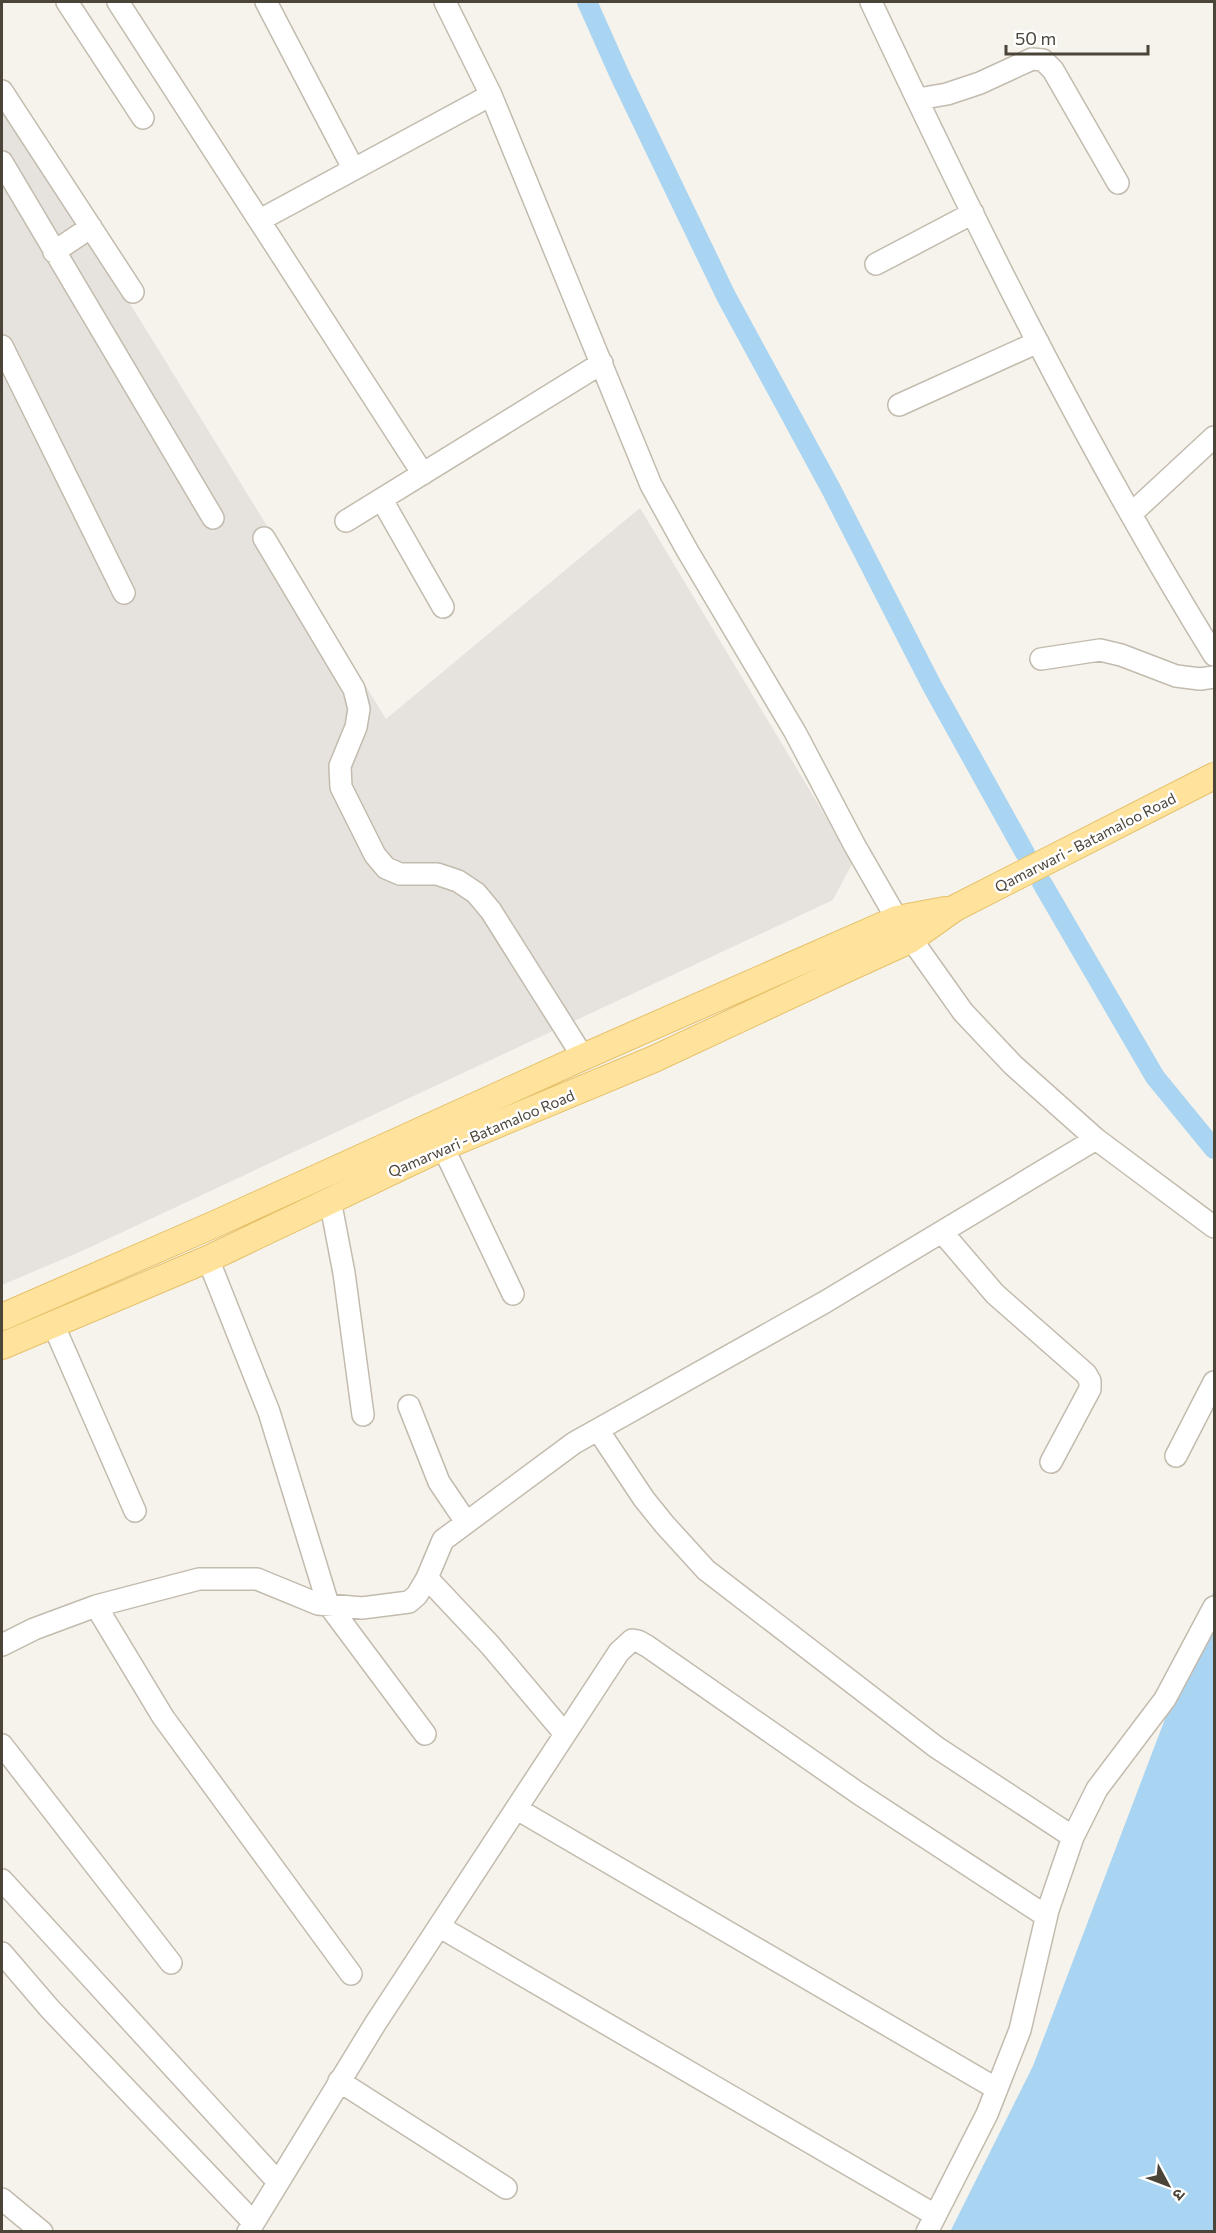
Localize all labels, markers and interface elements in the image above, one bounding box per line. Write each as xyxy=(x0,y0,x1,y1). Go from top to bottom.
scale bar xyxy=(1006,18,1148,56)
text: 50 m xyxy=(1015,27,1056,49)
street label: Qamarwari - Batamaloo Road xyxy=(991,788,1179,896)
street label: Qamarwari - Batamaloo Road xyxy=(385,1085,577,1181)
north arrow xyxy=(1138,2155,1198,2215)
text: उ xyxy=(1169,2185,1190,2205)

